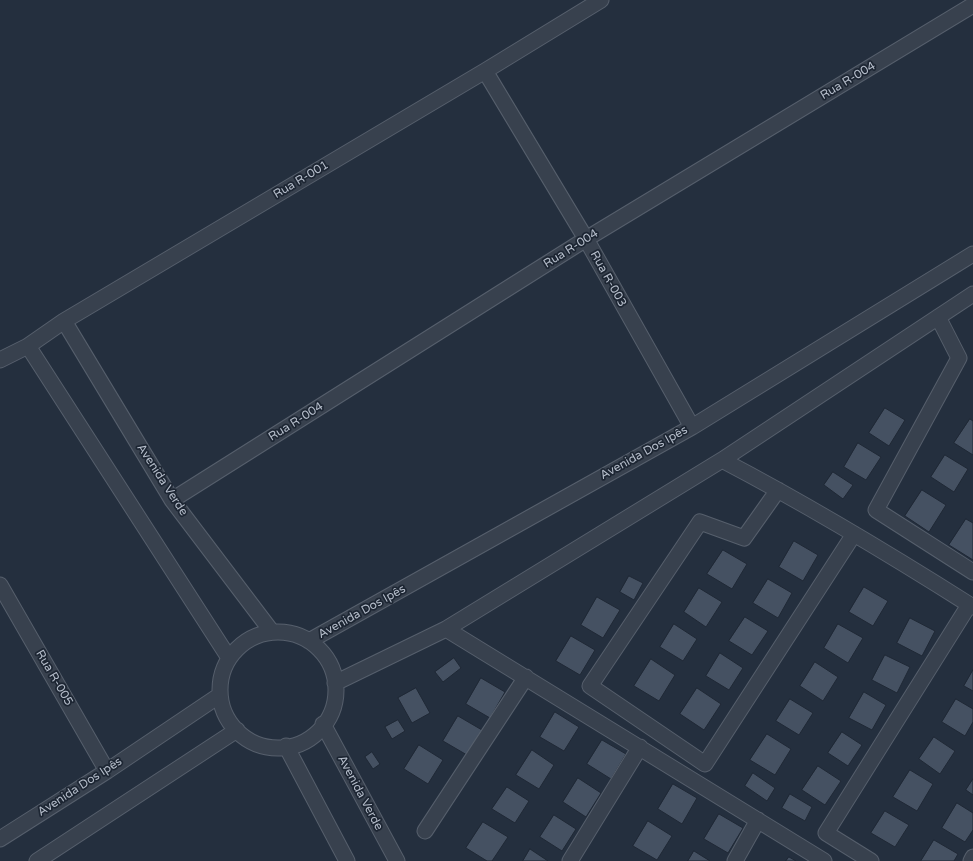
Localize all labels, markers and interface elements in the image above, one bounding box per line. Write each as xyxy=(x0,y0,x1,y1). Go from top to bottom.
street label: Rua R-004 xyxy=(818,59,878,103)
street label: Rua R-001 xyxy=(271,158,331,202)
street label: Rua R-004 xyxy=(541,227,601,271)
street label: Rua R-003 xyxy=(587,248,629,310)
street label: Rua R-004 xyxy=(266,400,326,444)
street label: Avenida Dos Ipês xyxy=(598,423,690,483)
street label: Avenida Verde xyxy=(133,441,191,519)
street label: Avenida Dos Ipês xyxy=(316,582,408,642)
street label: Rua R-005 xyxy=(32,648,76,708)
street label: Avenida Verde xyxy=(334,753,386,833)
street label: Avenida Dos Ipês xyxy=(35,754,125,820)

